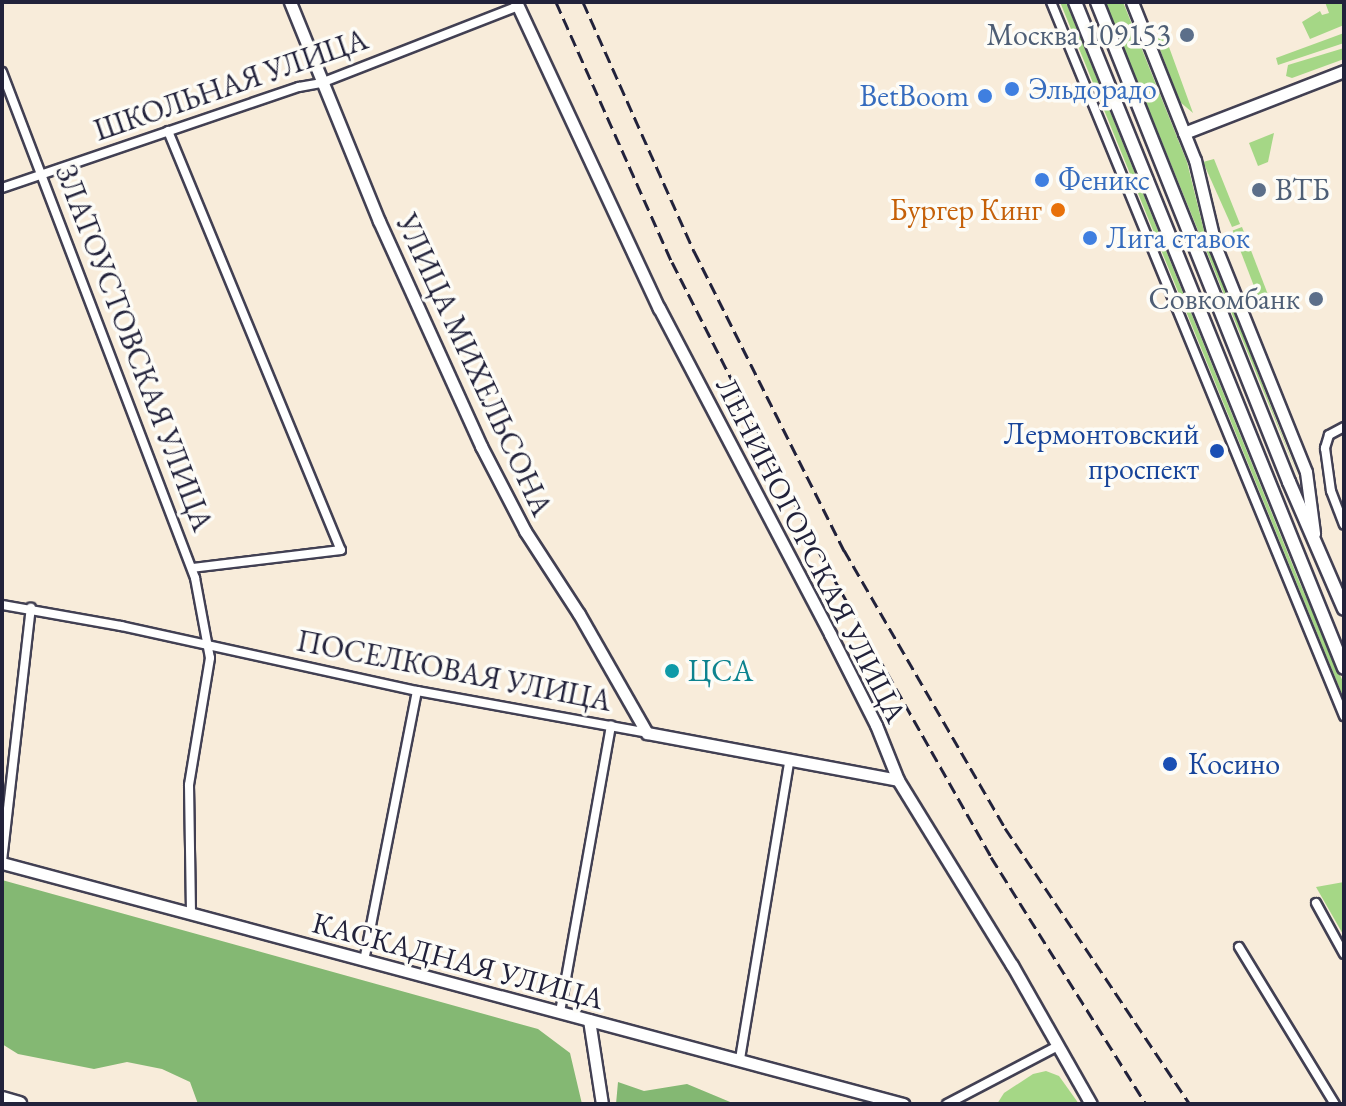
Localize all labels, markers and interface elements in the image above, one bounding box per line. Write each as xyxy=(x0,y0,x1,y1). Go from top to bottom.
place label: Москва 109153 xyxy=(987,17,1171,53)
street label: ШКОЛЬНАЯ УЛИЦА xyxy=(89,21,373,149)
marker: Москва 109153 xyxy=(1178,26,1196,44)
place label: Эльдорадо xyxy=(1028,71,1157,107)
place label: BetBoom xyxy=(860,78,969,114)
marker: Эльдорадо xyxy=(1003,80,1021,98)
marker: BetBoom xyxy=(976,87,994,105)
street label: ЗЛАТОУСТОВСКАЯ УЛИЦА xyxy=(47,160,221,536)
place label: Феникс xyxy=(1058,162,1150,198)
marker: Феникс xyxy=(1033,171,1051,189)
place label: ВТБ xyxy=(1275,172,1330,208)
marker: ВТБ xyxy=(1250,181,1268,199)
place label: Бургер Кинг xyxy=(890,192,1042,228)
marker: Бургер Кинг xyxy=(1049,201,1067,219)
street label: УЛИЦА МИХЕЛЬСОНА xyxy=(388,208,560,522)
place label: Лига ставок xyxy=(1106,220,1250,256)
marker: Лига ставок xyxy=(1081,229,1099,247)
place label: Совкомбанк xyxy=(1149,281,1300,317)
marker: Совкомбанк xyxy=(1307,290,1325,308)
street label: ЛЕНИНОГОРСКАЯ УЛИЦА xyxy=(708,371,914,729)
place label: Лермонтовский проспект xyxy=(1004,416,1199,486)
marker: Лермонтовский проспект xyxy=(1206,440,1228,462)
street label: ПОСЕЛКОВАЯ УЛИЦА xyxy=(294,623,614,719)
place label: ЦСА xyxy=(688,653,753,689)
marker: ЦСА xyxy=(663,662,681,680)
place label: Косино xyxy=(1188,746,1280,782)
marker: Косино xyxy=(1159,753,1181,775)
street label: КАСКАДНАЯ УЛИЦА xyxy=(308,905,608,1017)

